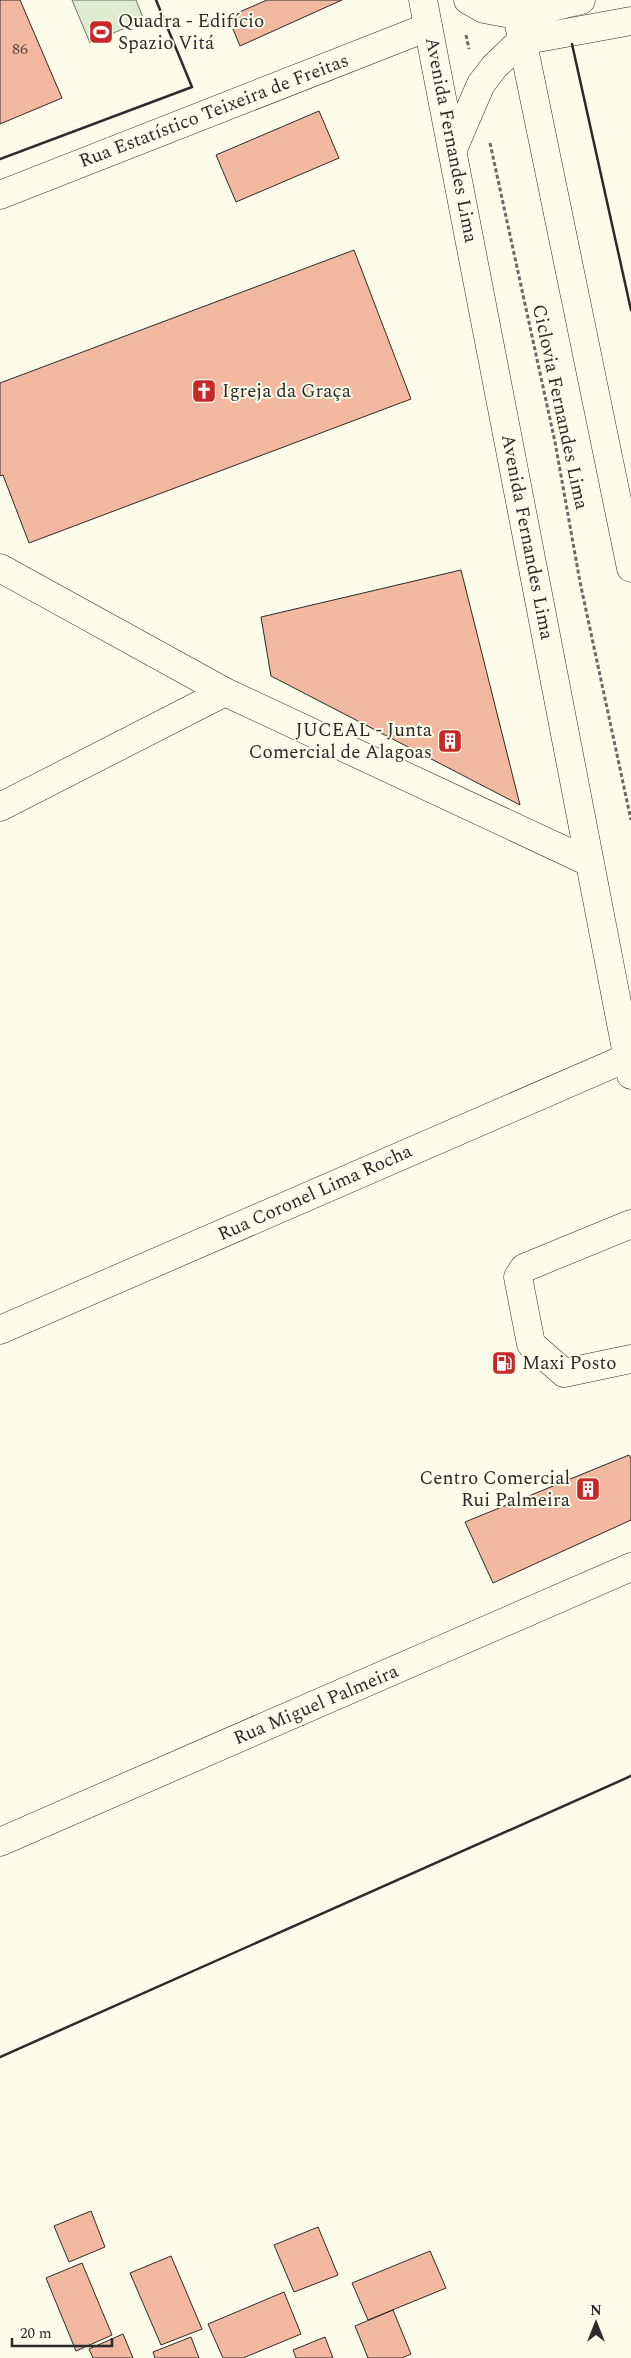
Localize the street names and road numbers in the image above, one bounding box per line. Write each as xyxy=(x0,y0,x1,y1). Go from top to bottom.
street label: Avenida Fernandes Lima xyxy=(417,35,485,246)
street label: Rua Estatístico Teixeira de Freitas xyxy=(75,46,353,176)
street label: Ciclovia Fernandes Lima xyxy=(524,302,596,513)
street label: Avenida Fernandes Lima xyxy=(493,432,561,643)
street label: Rua Coronel Lima Rocha xyxy=(213,1137,418,1249)
street label: Rua Miguel Palmeira xyxy=(229,1657,404,1753)

